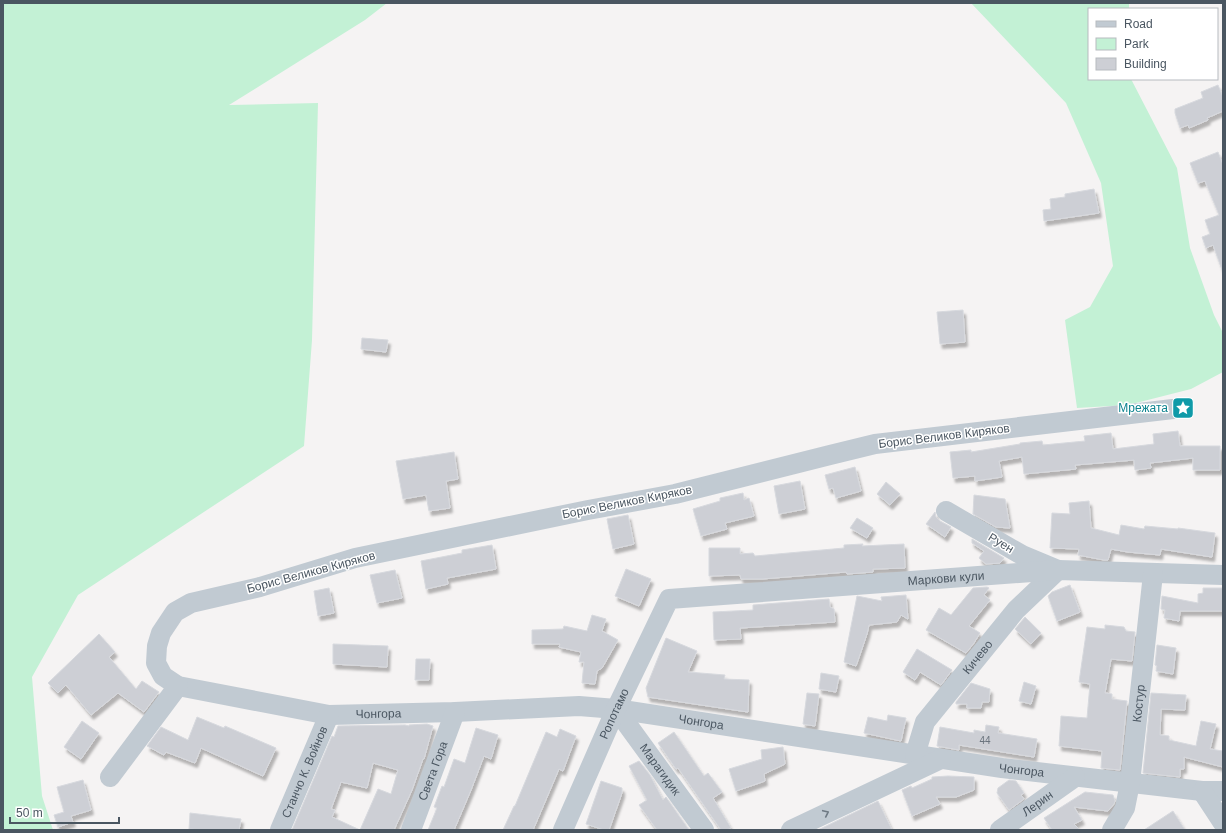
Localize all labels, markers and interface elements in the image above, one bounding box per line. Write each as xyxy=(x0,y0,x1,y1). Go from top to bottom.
legend xyxy=(1088,8,1218,80)
text: Road xyxy=(1124,17,1153,31)
text: Park xyxy=(1124,37,1150,51)
text: Building xyxy=(1124,57,1167,71)
place icon: Мрежата xyxy=(1170,395,1196,421)
place label: Мрежата xyxy=(1118,401,1168,415)
street label: Борис Великов Киряков xyxy=(878,421,1010,451)
street label: Борис Великов Киряков xyxy=(561,483,693,521)
street label: Руен xyxy=(986,530,1016,556)
street label: Борис Великов Киряков xyxy=(245,548,377,596)
street label: Маркови кули xyxy=(907,569,985,588)
street label: Кичево xyxy=(960,637,996,677)
street label: Костур xyxy=(1130,684,1148,723)
street label: Ропотамо xyxy=(597,686,632,741)
street label: Чонгора xyxy=(356,706,402,721)
street label: Чонгора xyxy=(678,712,725,732)
street label: Станчо К. Войнов xyxy=(279,724,330,820)
house number: 44 xyxy=(979,735,991,746)
street label: Света Гора xyxy=(416,739,451,803)
street label: Марагидик xyxy=(637,741,684,799)
street label: Чонгора xyxy=(998,761,1045,780)
street label: Лерин xyxy=(1019,788,1056,819)
scale bar xyxy=(10,799,119,825)
text: 50 m xyxy=(16,806,43,820)
one-way arrow xyxy=(822,810,829,818)

